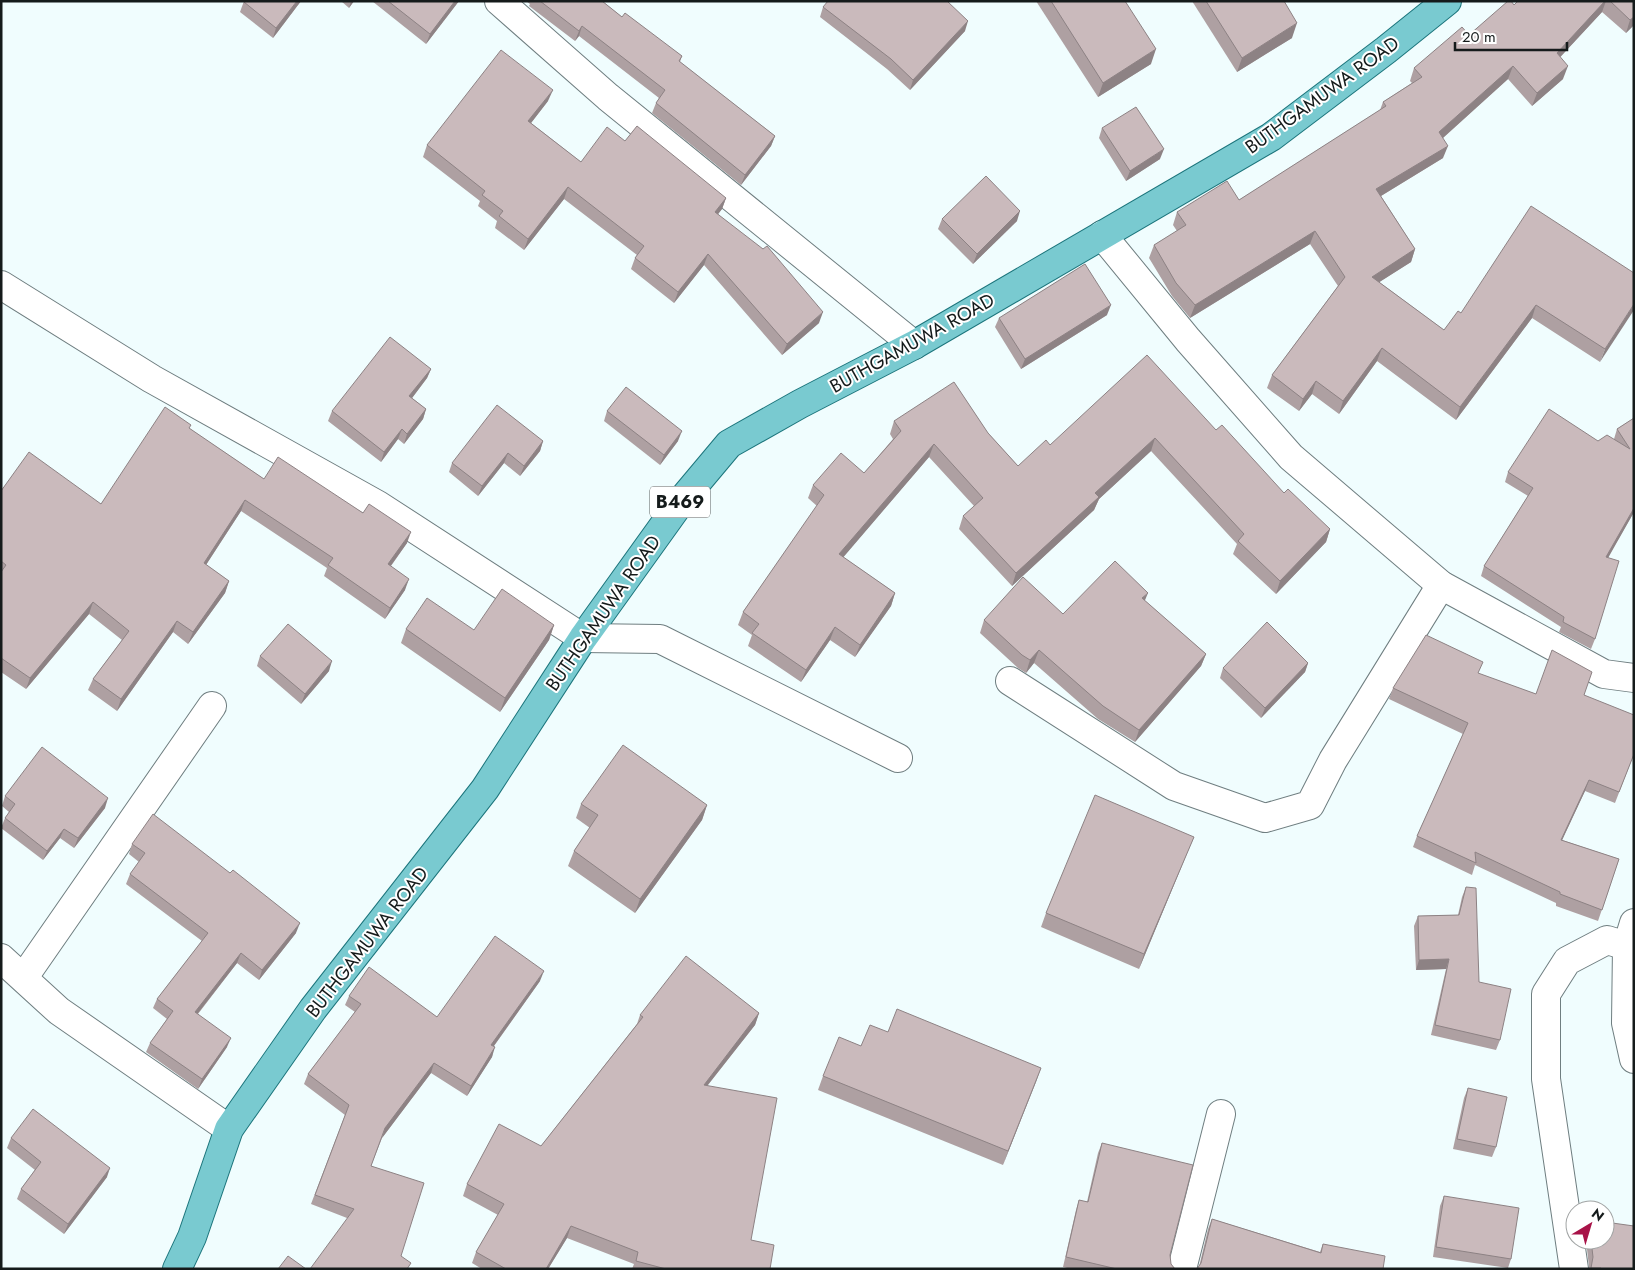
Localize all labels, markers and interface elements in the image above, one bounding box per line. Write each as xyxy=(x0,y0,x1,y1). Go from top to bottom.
scale bar xyxy=(1455,20,1568,52)
text: 20 m xyxy=(1462,26,1496,48)
street label: BUTHGAMUWA ROAD xyxy=(1239,30,1405,160)
street label: BUTHGAMUWA ROAD xyxy=(825,286,999,400)
road number: B469 xyxy=(650,487,710,518)
street label: BUTHGAMUWA ROAD xyxy=(539,530,667,696)
street label: BUTHGAMUWA ROAD xyxy=(300,861,435,1023)
north arrow xyxy=(1565,1200,1615,1250)
text: N xyxy=(1587,1203,1609,1226)

